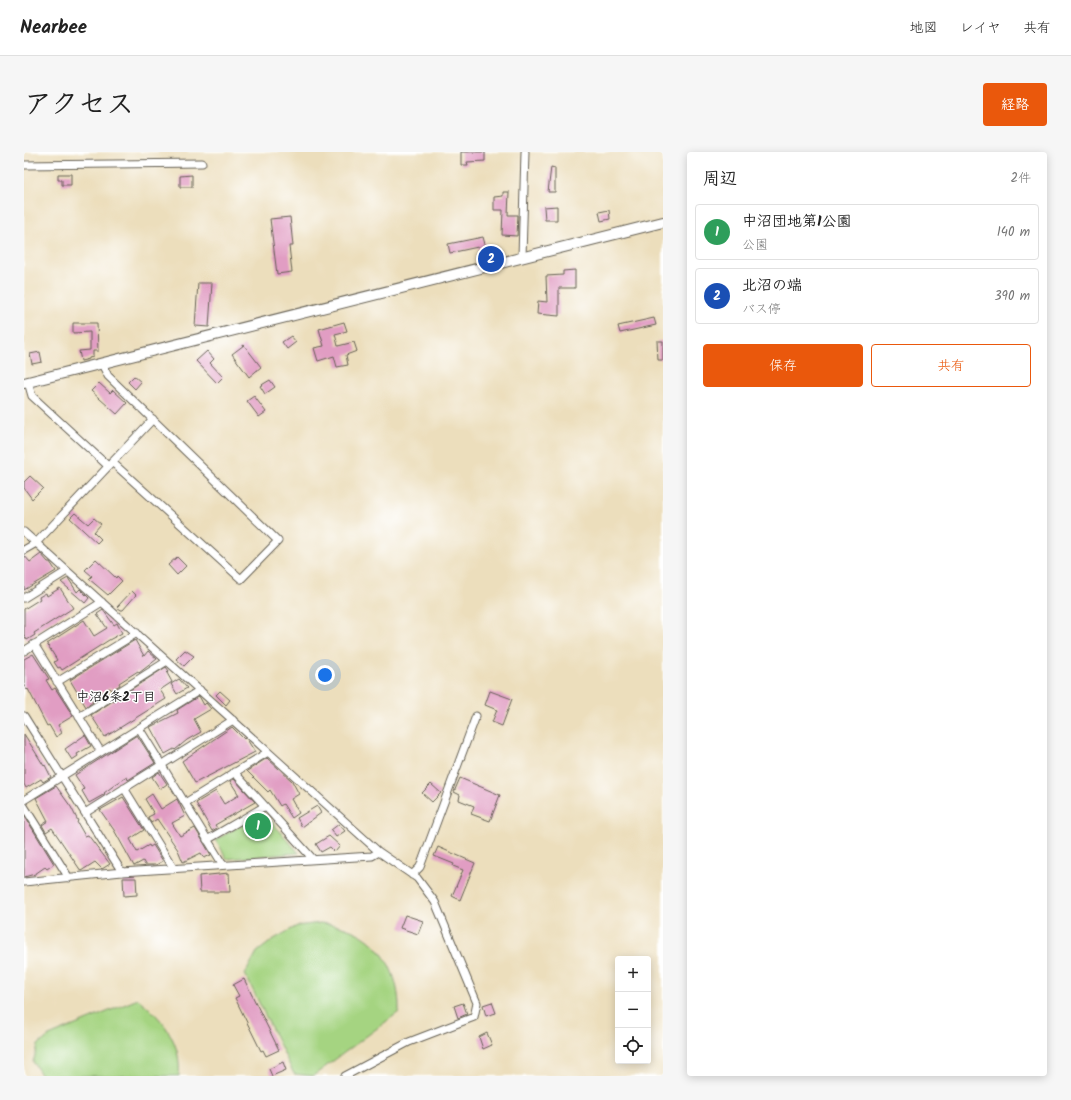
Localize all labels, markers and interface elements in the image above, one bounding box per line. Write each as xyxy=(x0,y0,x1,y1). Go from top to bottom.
text: Nearbee xyxy=(20,13,87,43)
text: 地図 xyxy=(910,17,938,39)
text: レイヤ xyxy=(960,17,1001,39)
text: 共有 xyxy=(1023,17,1051,39)
text: アクセス xyxy=(24,83,134,128)
button: 経路 xyxy=(983,83,1047,126)
text: 周辺 xyxy=(703,166,737,193)
text: 2件 xyxy=(1010,168,1031,189)
text: 中沼団地第1公園 xyxy=(742,210,852,234)
text: 1 xyxy=(715,222,719,243)
text: 140 m xyxy=(997,222,1030,243)
text: 公園 xyxy=(742,235,768,256)
pin: 2 xyxy=(478,244,504,274)
text: 北沼の端 xyxy=(742,274,802,298)
text: 2 xyxy=(713,286,721,307)
text: 390 m xyxy=(994,286,1030,307)
text: バス停 xyxy=(742,299,781,320)
button: 保存 xyxy=(703,344,863,387)
button: 共有 xyxy=(871,344,1031,387)
your location xyxy=(315,665,335,685)
district label: 中沼6条2丁目 xyxy=(76,687,156,708)
pin: 1 xyxy=(245,811,271,841)
map controls xyxy=(615,956,651,1064)
button: + xyxy=(615,956,651,992)
button: − xyxy=(615,992,651,1028)
button: locate xyxy=(615,1028,651,1064)

